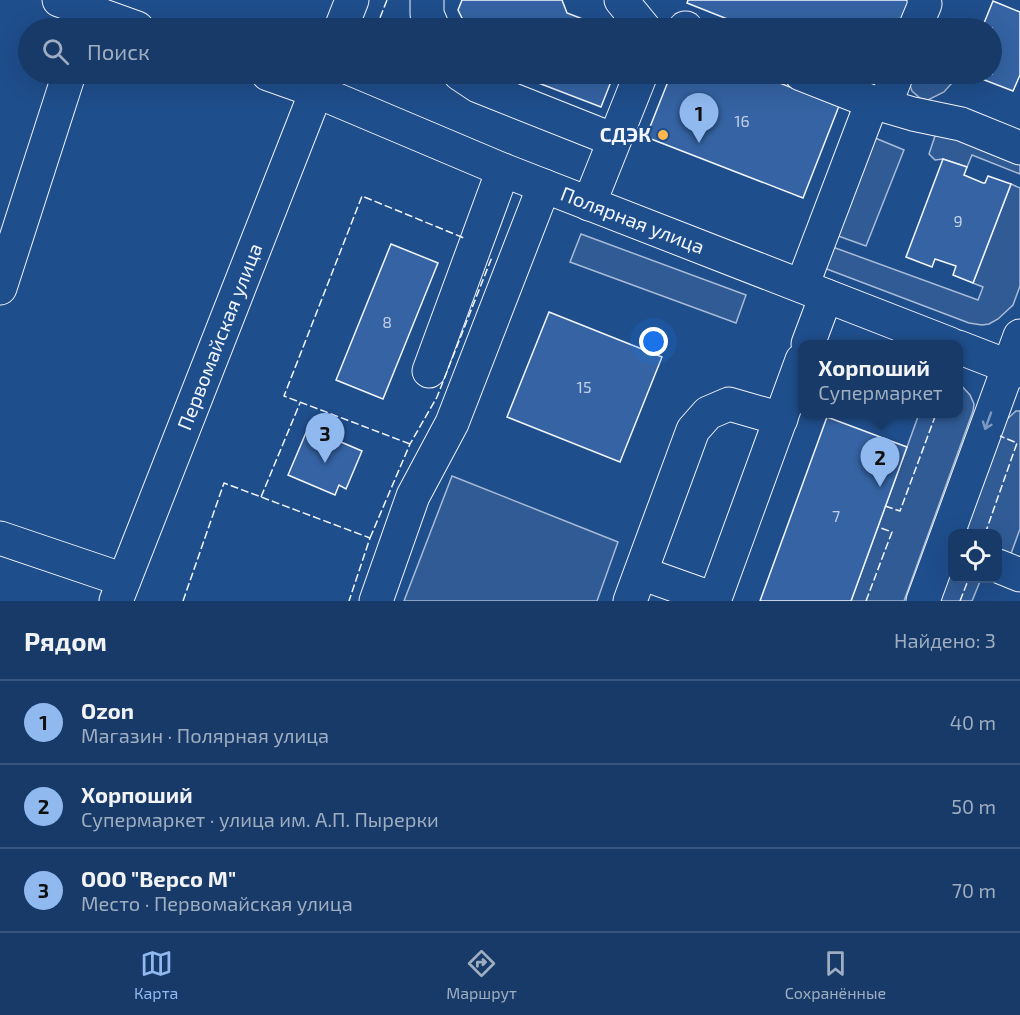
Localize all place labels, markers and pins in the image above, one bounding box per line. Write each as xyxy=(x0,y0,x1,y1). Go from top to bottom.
pin: 1 xyxy=(680,94,718,143)
place label: СДЭК xyxy=(600,122,651,146)
marker: СДЭК xyxy=(656,128,670,142)
pin: 3 xyxy=(306,414,344,463)
pin: 2 xyxy=(860,438,900,487)

